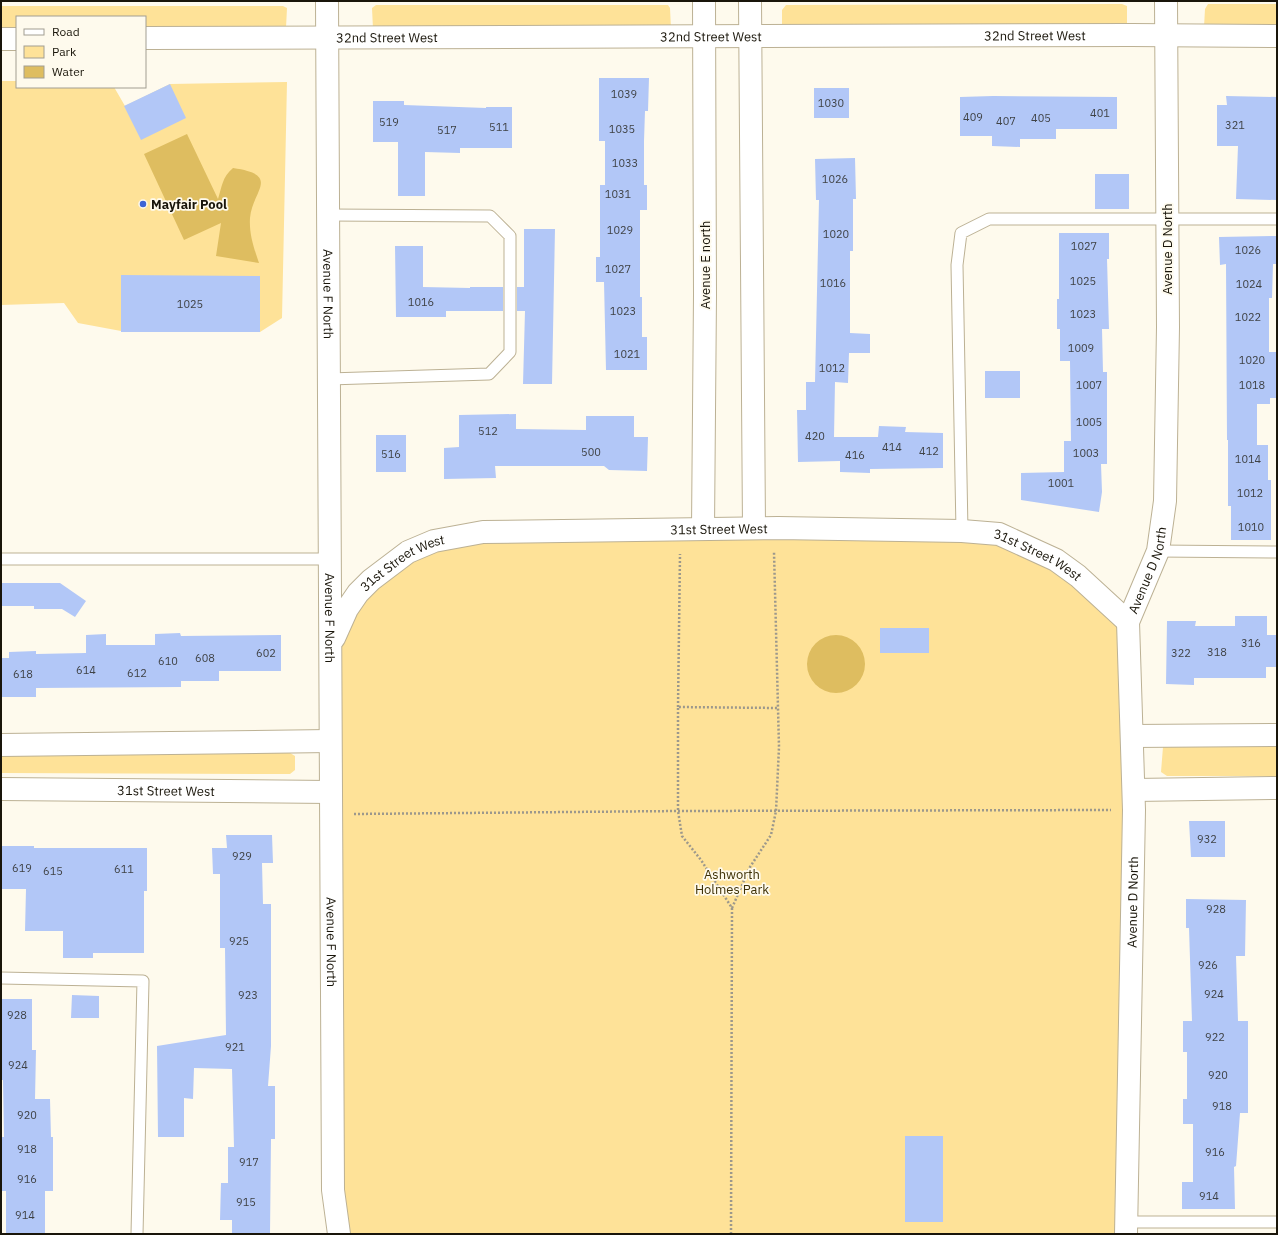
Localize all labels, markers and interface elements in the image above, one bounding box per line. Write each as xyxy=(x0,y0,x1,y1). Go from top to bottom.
legend xyxy=(16,16,146,88)
text: Road xyxy=(52,24,80,39)
street label: 32nd Street West xyxy=(984,27,1086,44)
street label: 32nd Street West xyxy=(660,28,762,45)
street label: 32nd Street West xyxy=(336,29,438,46)
text: Park xyxy=(52,44,77,59)
text: Water xyxy=(52,64,85,79)
house number: 1039 xyxy=(611,87,637,101)
house number: 1030 xyxy=(818,96,844,110)
house number: 401 xyxy=(1090,106,1110,120)
house number: 409 xyxy=(963,110,983,124)
house number: 405 xyxy=(1031,111,1051,125)
house number: 407 xyxy=(996,114,1016,128)
house number: 519 xyxy=(379,115,399,129)
house number: 321 xyxy=(1225,118,1245,132)
house number: 511 xyxy=(489,120,509,134)
house number: 1035 xyxy=(609,122,635,136)
house number: 517 xyxy=(437,123,457,137)
house number: 1033 xyxy=(612,156,638,170)
house number: 1026 xyxy=(822,172,848,186)
house number: 1031 xyxy=(605,187,632,201)
place label: Mayfair Pool xyxy=(151,196,227,213)
marker: Mayfair Pool xyxy=(138,199,148,209)
street label: Avenue D North xyxy=(1159,203,1176,295)
street label: Avenue E north xyxy=(697,221,714,309)
house number: 1029 xyxy=(607,223,633,237)
house number: 1020 xyxy=(823,227,849,241)
house number: 1027 xyxy=(1071,239,1097,253)
house number: 1026 xyxy=(1235,243,1261,257)
street label: Avenue F North xyxy=(319,249,337,339)
house number: 1027 xyxy=(605,262,631,276)
house number: 1025 xyxy=(1070,274,1096,288)
house number: 1016 xyxy=(820,276,846,290)
house number: 1024 xyxy=(1236,277,1263,291)
house number: 1016 xyxy=(408,295,434,309)
house number: 1025 xyxy=(177,297,203,311)
house number: 1023 xyxy=(610,304,636,318)
house number: 1023 xyxy=(1070,307,1096,321)
house number: 1022 xyxy=(1235,310,1261,324)
house number: 1009 xyxy=(1068,341,1094,355)
house number: 1021 xyxy=(614,347,641,361)
house number: 1020 xyxy=(1239,353,1265,367)
house number: 1012 xyxy=(819,361,845,375)
house number: 1007 xyxy=(1076,378,1102,392)
house number: 1018 xyxy=(1239,378,1265,392)
house number: 1005 xyxy=(1076,415,1102,429)
house number: 512 xyxy=(478,424,498,438)
house number: 420 xyxy=(805,429,825,443)
house number: 414 xyxy=(882,440,902,454)
house number: 412 xyxy=(919,444,939,458)
house number: 500 xyxy=(581,445,601,459)
house number: 1003 xyxy=(1073,446,1099,460)
house number: 516 xyxy=(381,447,401,461)
house number: 416 xyxy=(845,448,865,462)
house number: 1014 xyxy=(1235,452,1262,466)
house number: 1001 xyxy=(1048,476,1075,490)
house number: 1012 xyxy=(1237,486,1263,500)
street label: 31st Street West xyxy=(670,520,768,538)
house number: 1010 xyxy=(1238,520,1264,534)
street label: 31st Street West xyxy=(993,526,1085,585)
street label: Avenue D North xyxy=(1125,526,1170,616)
street label: 31st Street West xyxy=(357,531,446,595)
street label: Avenue F North xyxy=(321,573,338,663)
house number: 316 xyxy=(1241,636,1261,650)
house number: 318 xyxy=(1207,645,1227,659)
house number: 602 xyxy=(256,646,276,660)
house number: 322 xyxy=(1171,646,1191,660)
house number: 608 xyxy=(195,651,215,665)
house number: 610 xyxy=(158,654,178,668)
house number: 614 xyxy=(76,663,96,677)
house number: 612 xyxy=(127,666,147,680)
house number: 618 xyxy=(13,667,33,681)
street label: 31st Street West xyxy=(117,782,215,800)
house number: 932 xyxy=(1197,832,1217,846)
house number: 929 xyxy=(232,849,252,863)
street label: Avenue D North xyxy=(1123,856,1142,948)
house number: 619 xyxy=(12,861,32,875)
house number: 611 xyxy=(114,862,134,876)
house number: 615 xyxy=(43,864,63,878)
park label: Ashworth Holmes Park xyxy=(695,866,769,898)
street label: Avenue F North xyxy=(323,897,340,987)
house number: 928 xyxy=(1206,902,1226,916)
house number: 925 xyxy=(229,934,249,948)
house number: 926 xyxy=(1198,958,1218,972)
house number: 924 xyxy=(1204,987,1224,1001)
house number: 923 xyxy=(238,988,258,1002)
house number: 928 xyxy=(7,1008,27,1022)
house number: 922 xyxy=(1205,1030,1225,1044)
house number: 921 xyxy=(225,1040,245,1054)
house number: 924 xyxy=(8,1058,28,1072)
house number: 920 xyxy=(1208,1068,1228,1082)
house number: 918 xyxy=(1212,1099,1232,1113)
house number: 920 xyxy=(17,1108,37,1122)
house number: 918 xyxy=(17,1142,37,1156)
house number: 916 xyxy=(1205,1145,1225,1159)
house number: 917 xyxy=(239,1155,259,1169)
house number: 916 xyxy=(17,1172,37,1186)
house number: 914 xyxy=(1199,1189,1219,1203)
house number: 915 xyxy=(236,1195,256,1209)
house number: 914 xyxy=(15,1208,35,1222)

